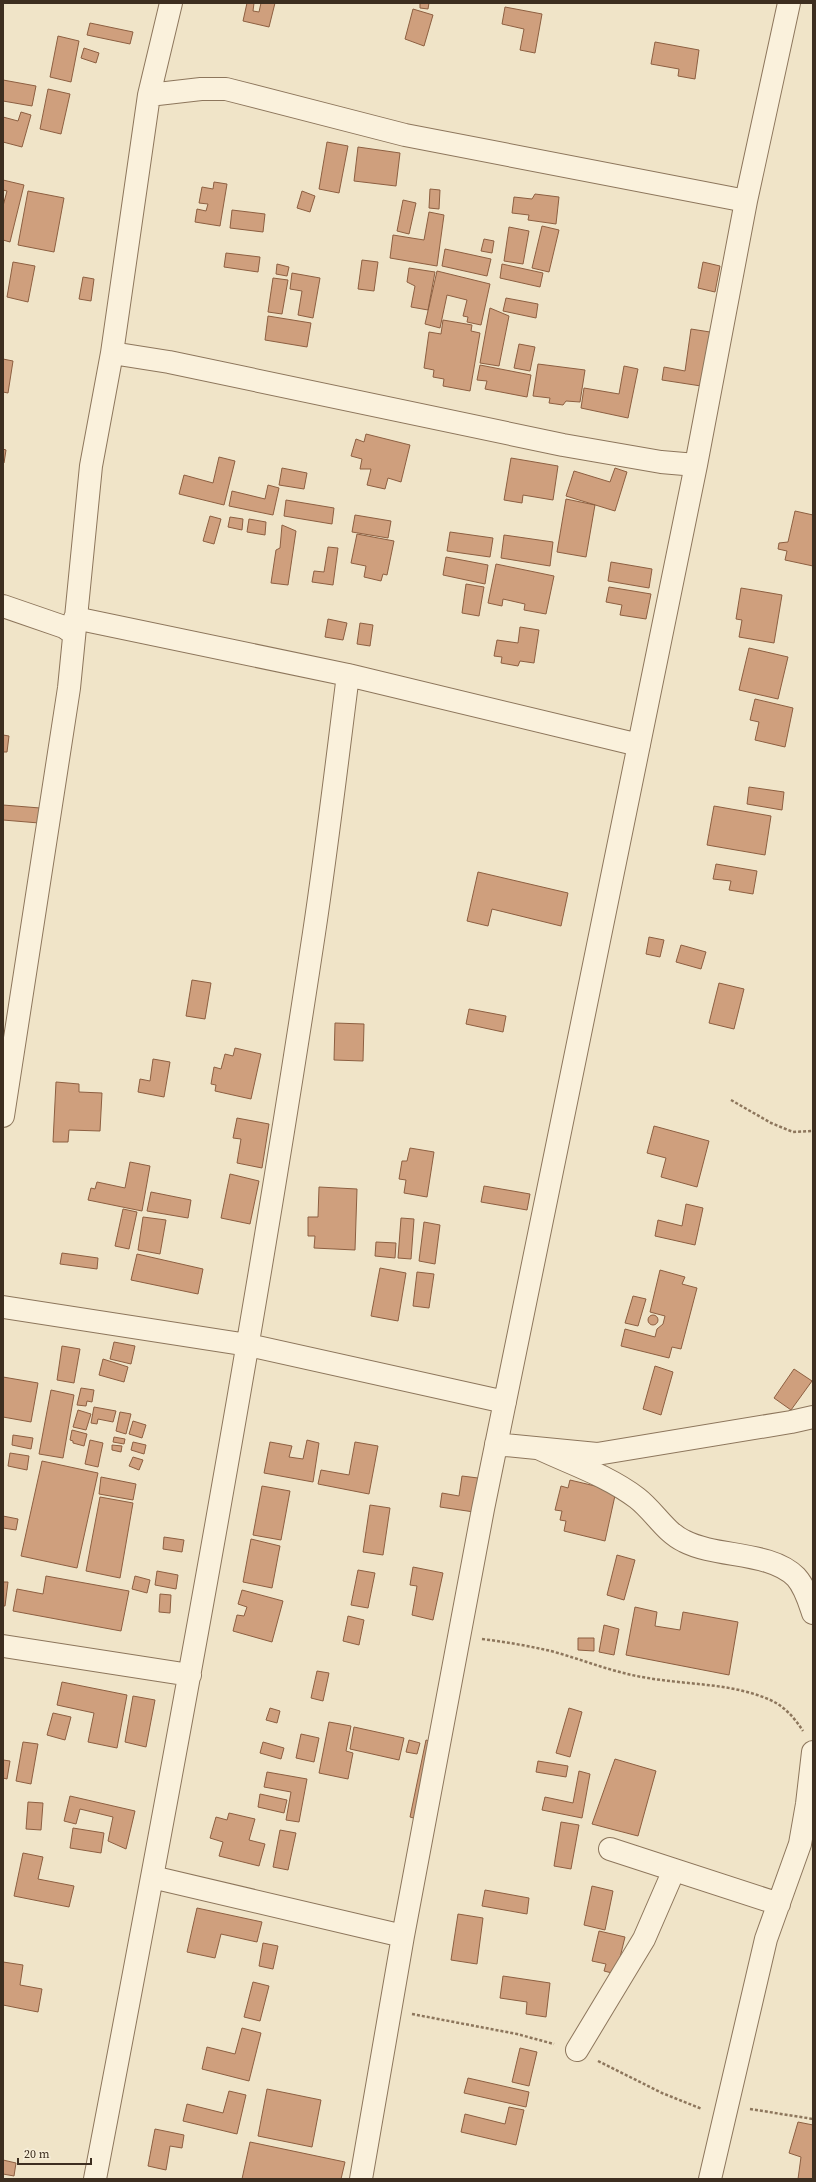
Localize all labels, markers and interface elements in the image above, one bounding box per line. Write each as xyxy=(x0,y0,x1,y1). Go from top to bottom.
scale bar xyxy=(18,2140,91,2166)
text: 20 m xyxy=(24,2146,50,2162)

